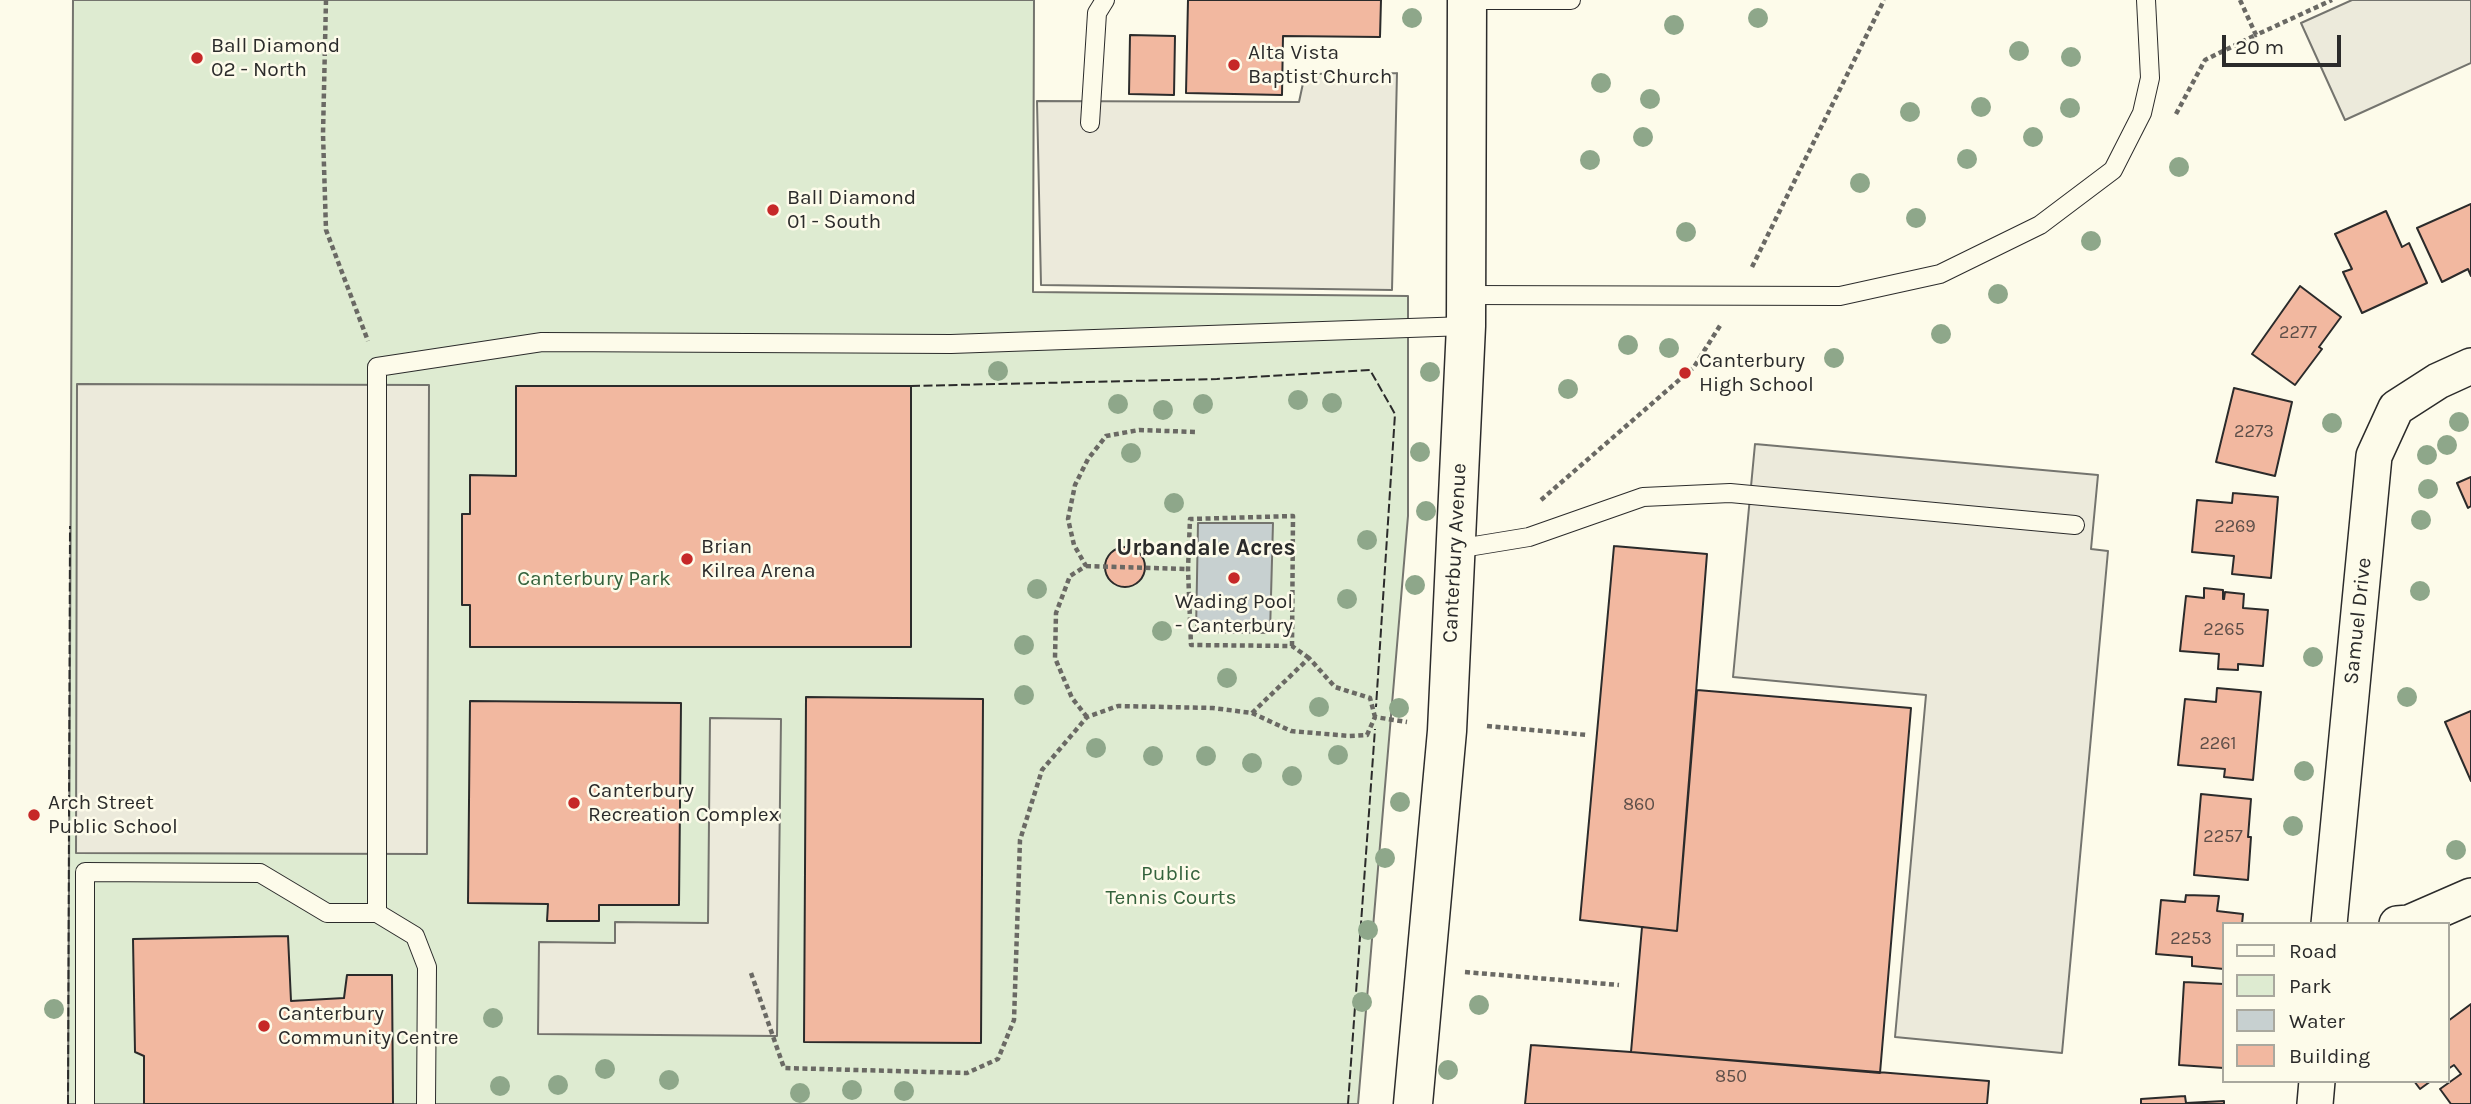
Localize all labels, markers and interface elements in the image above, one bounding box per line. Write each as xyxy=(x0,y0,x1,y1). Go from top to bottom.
scale bar xyxy=(2226,21,2345,65)
place label: Ball Diamond 02 - North xyxy=(211,33,340,83)
text: 20 m xyxy=(2235,35,2284,59)
place label: Alta Vista Baptist Church xyxy=(1248,40,1392,90)
marker: Ball Diamond 02 - North xyxy=(189,50,205,66)
marker: Alta Vista Baptist Church xyxy=(1226,57,1242,73)
place label: Ball Diamond 01 - South xyxy=(787,185,916,235)
marker: Ball Diamond 01 - South xyxy=(765,202,781,218)
house number: 2277 xyxy=(2279,322,2317,344)
place label: Canterbury High School xyxy=(1699,348,1814,398)
marker: Canterbury High School xyxy=(1677,365,1693,381)
house number: 2273 xyxy=(2234,421,2274,443)
street label: Canterbury Avenue xyxy=(1438,462,1472,644)
house number: 2269 xyxy=(2214,516,2256,538)
place label: Brian Kilrea Arena xyxy=(701,534,815,584)
district label: Urbandale Acres xyxy=(1116,534,1296,562)
marker: Brian Kilrea Arena xyxy=(679,551,695,567)
street label: Samuel Drive xyxy=(2339,556,2377,686)
park label: Canterbury Park xyxy=(517,566,671,592)
marker: Wading Pool - Canterbury xyxy=(1226,570,1242,586)
place label: Wading Pool - Canterbury xyxy=(1175,589,1293,639)
house number: 2265 xyxy=(2203,619,2245,641)
house number: 2261 xyxy=(2199,733,2237,755)
place label: Canterbury Recreation Complex xyxy=(588,778,779,828)
place label: Arch Street Public School xyxy=(48,790,178,840)
house number: 860 xyxy=(1623,794,1655,816)
marker: Canterbury Recreation Complex xyxy=(566,795,582,811)
marker: Arch Street Public School xyxy=(26,807,42,823)
house number: 2257 xyxy=(2203,826,2243,848)
park label: Public Tennis Courts xyxy=(1106,861,1236,911)
legend xyxy=(2222,922,2450,1083)
house number: 2253 xyxy=(2170,928,2212,950)
text: Road xyxy=(2289,939,2337,963)
text: Park xyxy=(2289,974,2332,998)
place label: Canterbury Community Centre xyxy=(278,1001,459,1051)
text: Water xyxy=(2289,1009,2345,1033)
marker: Canterbury Community Centre xyxy=(256,1018,272,1034)
text: Building xyxy=(2289,1044,2370,1068)
house number: 850 xyxy=(1715,1066,1747,1088)

